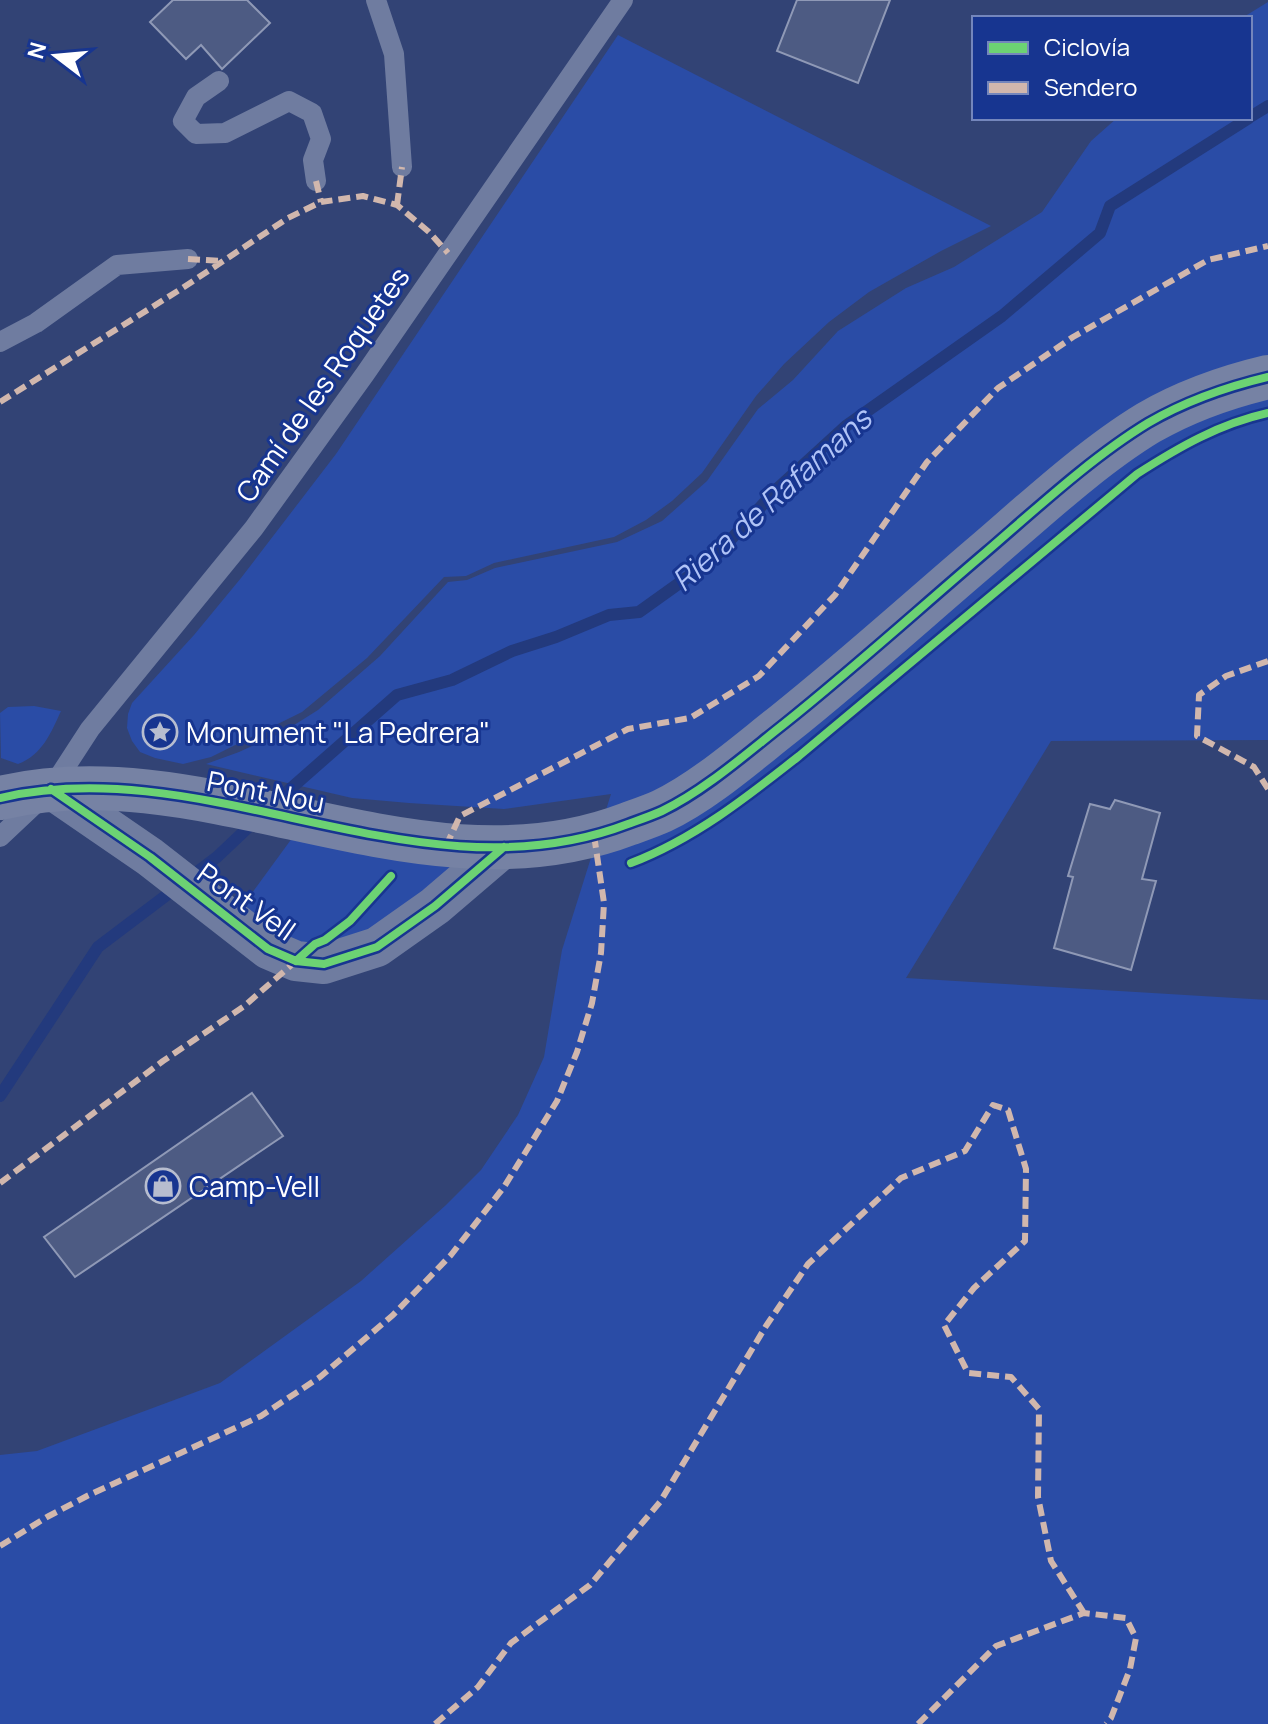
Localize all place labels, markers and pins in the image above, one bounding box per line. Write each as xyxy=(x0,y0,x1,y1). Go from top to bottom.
place icon: Monument "La Pedrera" xyxy=(141,713,179,751)
place label: Monument "La Pedrera" xyxy=(186,713,490,751)
shop icon: Camp-Vell xyxy=(144,1167,182,1205)
place label: Camp-Vell xyxy=(189,1167,320,1205)

